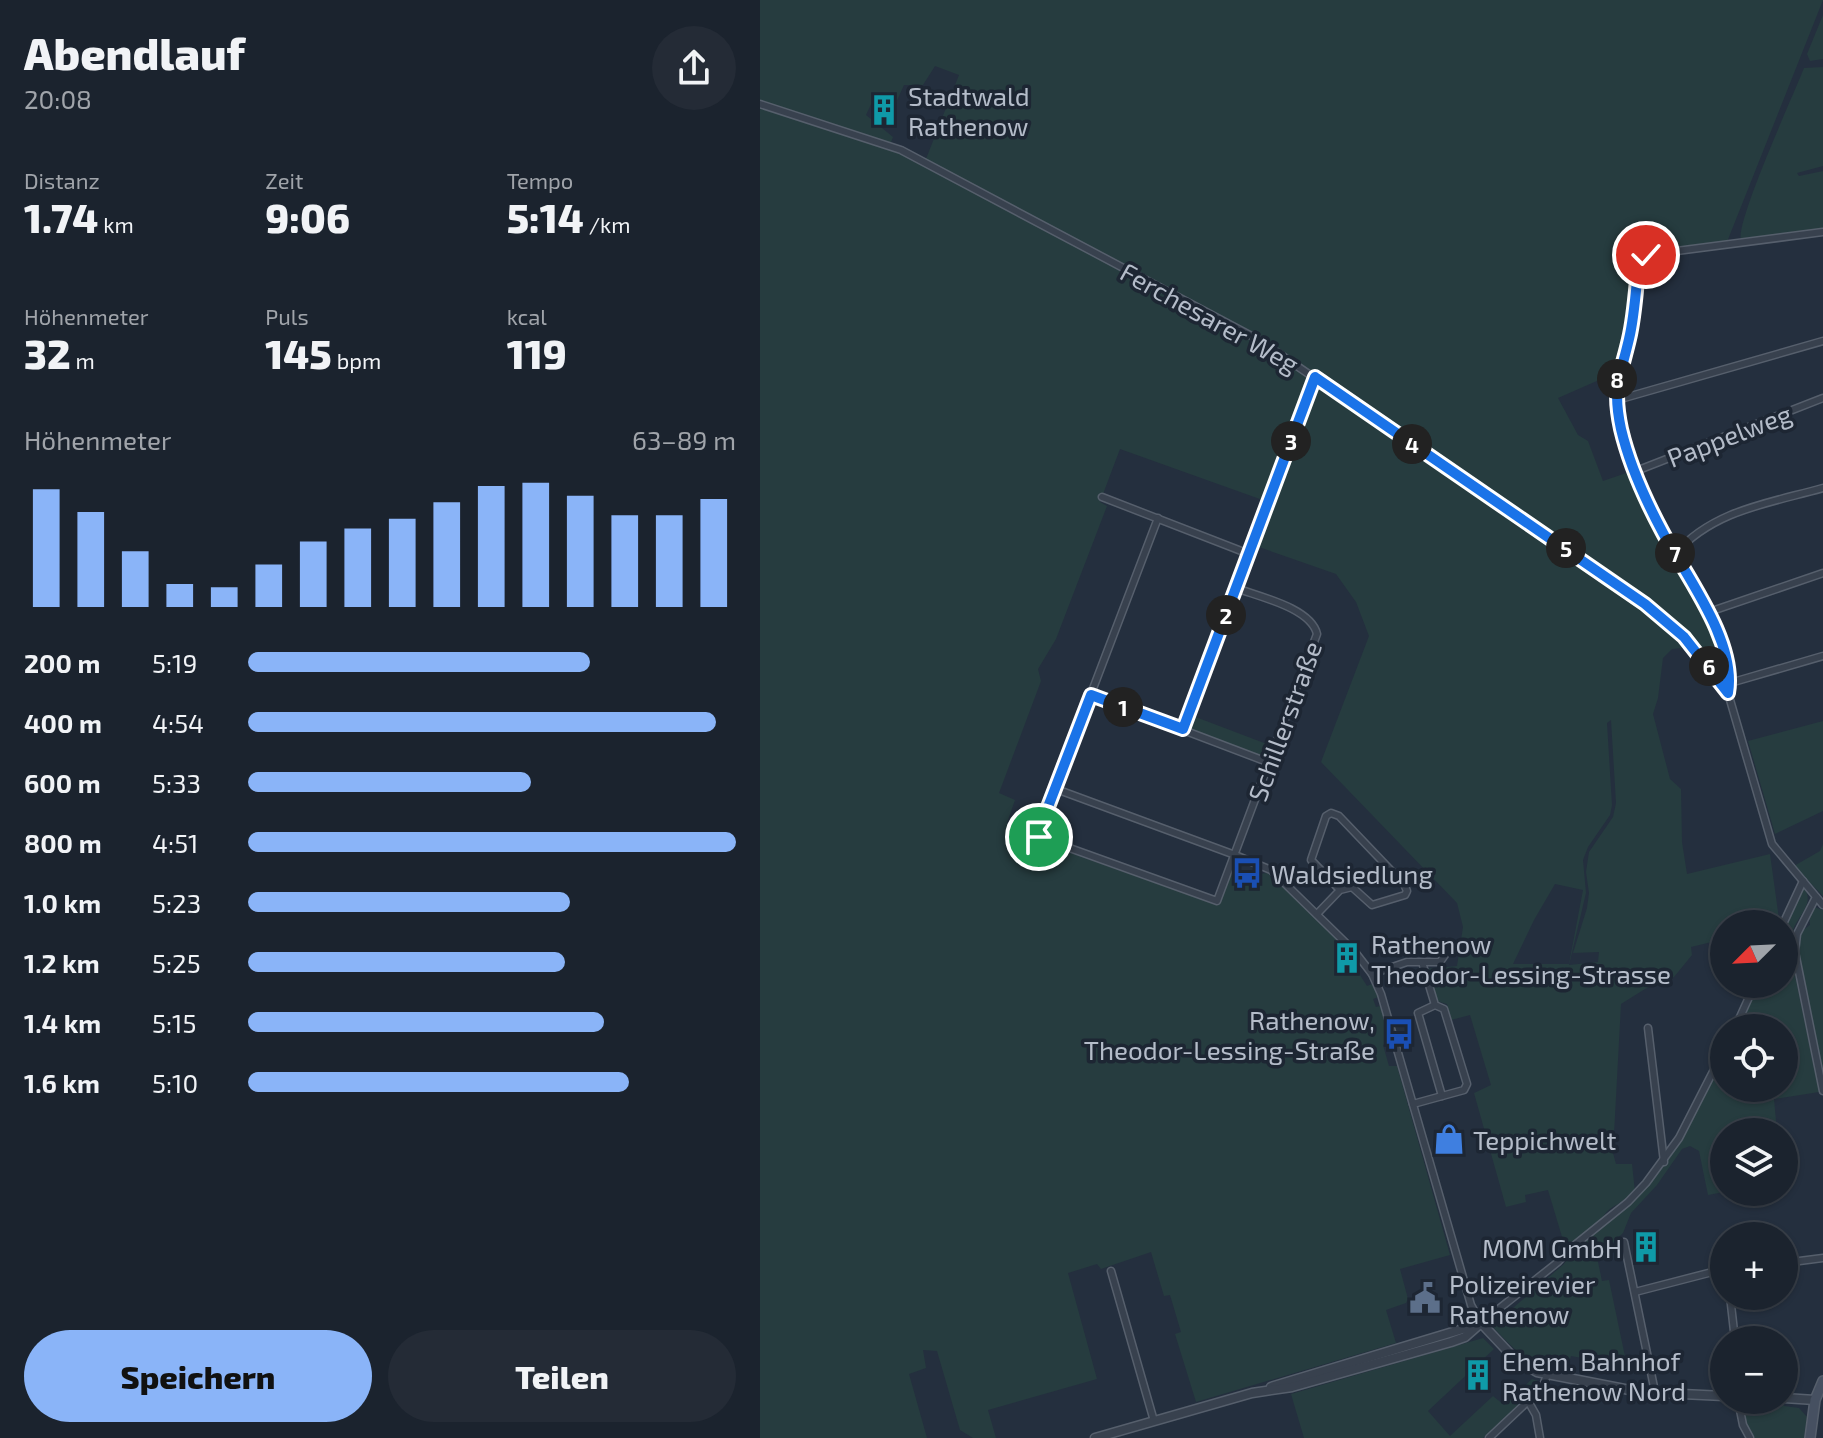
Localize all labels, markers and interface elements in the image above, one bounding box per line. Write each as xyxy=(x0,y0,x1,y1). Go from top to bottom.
text: Abendlauf xyxy=(24,26,245,79)
button: share xyxy=(652,26,736,110)
place label: Stadtwald Rathenow xyxy=(908,80,1030,141)
text: 20:08 xyxy=(24,83,92,114)
building icon: Stadtwald Rathenow xyxy=(867,93,901,127)
text: Distanz xyxy=(24,167,100,193)
text: Zeit xyxy=(265,167,303,193)
text: Tempo xyxy=(507,167,573,193)
text: 1.74 xyxy=(24,193,98,241)
text: 9:06 xyxy=(265,193,350,241)
text: 5:14 xyxy=(507,193,584,241)
text: km xyxy=(98,211,134,237)
text: /km xyxy=(584,211,631,237)
pin xyxy=(1612,221,1680,289)
icon: check xyxy=(1624,233,1668,277)
street label: Ferchesarer Weg xyxy=(1115,255,1305,379)
text: Höhenmeter xyxy=(24,303,149,329)
text: Puls xyxy=(265,303,309,329)
text: kcal xyxy=(507,303,547,329)
text: 32 xyxy=(24,329,71,377)
text: 145 xyxy=(265,329,332,377)
text: 119 xyxy=(507,329,567,377)
text: m xyxy=(71,347,95,373)
text: bpm xyxy=(332,347,381,373)
pin: 8 xyxy=(1597,359,1637,399)
text: 8 xyxy=(1610,366,1624,392)
street label: Pappelweg xyxy=(1662,397,1796,473)
pin: 3 xyxy=(1271,421,1311,461)
text: Höhenmeter xyxy=(24,424,171,455)
text: 63–89 m xyxy=(632,424,736,455)
pin: 4 xyxy=(1392,424,1432,464)
text: 3 xyxy=(1285,428,1297,454)
text: 4 xyxy=(1405,431,1419,457)
pin: 5 xyxy=(1546,528,1586,568)
pin: 7 xyxy=(1655,533,1695,573)
text: 5 xyxy=(1560,535,1572,561)
text: 7 xyxy=(1669,540,1681,566)
pin: 2 xyxy=(1206,595,1246,635)
text: 2 xyxy=(1220,602,1232,628)
street label: Schillerstraße xyxy=(1241,637,1327,805)
pin: 6 xyxy=(1689,646,1729,686)
text: 200 m xyxy=(24,647,100,678)
text: 5:19 xyxy=(152,647,197,678)
text: 6 xyxy=(1703,653,1715,679)
pin: 1 xyxy=(1103,687,1143,727)
text: 1 xyxy=(1118,694,1128,720)
text: 400 m xyxy=(24,707,102,738)
text: 4:54 xyxy=(152,707,204,738)
text: 600 m xyxy=(24,767,101,798)
text: 5:33 xyxy=(152,767,201,798)
pin xyxy=(1005,803,1073,871)
icon: arrive xyxy=(1017,815,1061,859)
text: 800 m xyxy=(24,827,102,858)
text: 4:51 xyxy=(152,827,198,858)
bus stop icon: Waldsiedlung xyxy=(1230,856,1264,890)
place label: Waldsiedlung xyxy=(1271,858,1433,889)
text: 1.0 km xyxy=(24,887,101,918)
text: 5:23 xyxy=(152,887,201,918)
north arrow xyxy=(1710,910,1798,998)
map controls xyxy=(1710,910,1798,1414)
place label: Rathenow Theodor-Lessing-Strasse xyxy=(1371,928,1671,989)
building icon: Rathenow Theodor-Lessing-Strasse xyxy=(1330,941,1364,975)
text: 1.2 km xyxy=(24,947,100,978)
text: 5:25 xyxy=(152,947,201,978)
place label: Rathenow, Theodor-Lessing-Straße xyxy=(1084,1004,1375,1065)
text: 1.4 km xyxy=(24,1007,101,1038)
text: 5:15 xyxy=(152,1007,196,1038)
button: locate xyxy=(1710,1014,1798,1102)
bus stop icon: Rathenow, Theodor-Lessing-Straße xyxy=(1382,1017,1416,1051)
text: 1.6 km xyxy=(24,1067,100,1098)
text: 5:10 xyxy=(152,1067,198,1098)
button: layers xyxy=(1710,1118,1798,1206)
shop icon: Teppichwelt xyxy=(1432,1122,1466,1156)
place label: Teppichwelt xyxy=(1473,1124,1616,1155)
button: + xyxy=(1710,1222,1798,1310)
building icon: MOM GmbH xyxy=(1629,1230,1663,1264)
place label: MOM GmbH xyxy=(1482,1232,1622,1263)
place label: Polizeirevier Rathenow xyxy=(1449,1268,1595,1329)
public building icon: Polizeirevier Rathenow xyxy=(1408,1281,1442,1315)
button: − xyxy=(1710,1326,1798,1414)
button: Speichern xyxy=(24,1330,372,1422)
button: Teilen xyxy=(388,1330,736,1422)
place label: Ehem. Bahnhof Rathenow Nord xyxy=(1502,1345,1686,1406)
building icon: Ehem. Bahnhof Rathenow Nord xyxy=(1461,1358,1495,1392)

